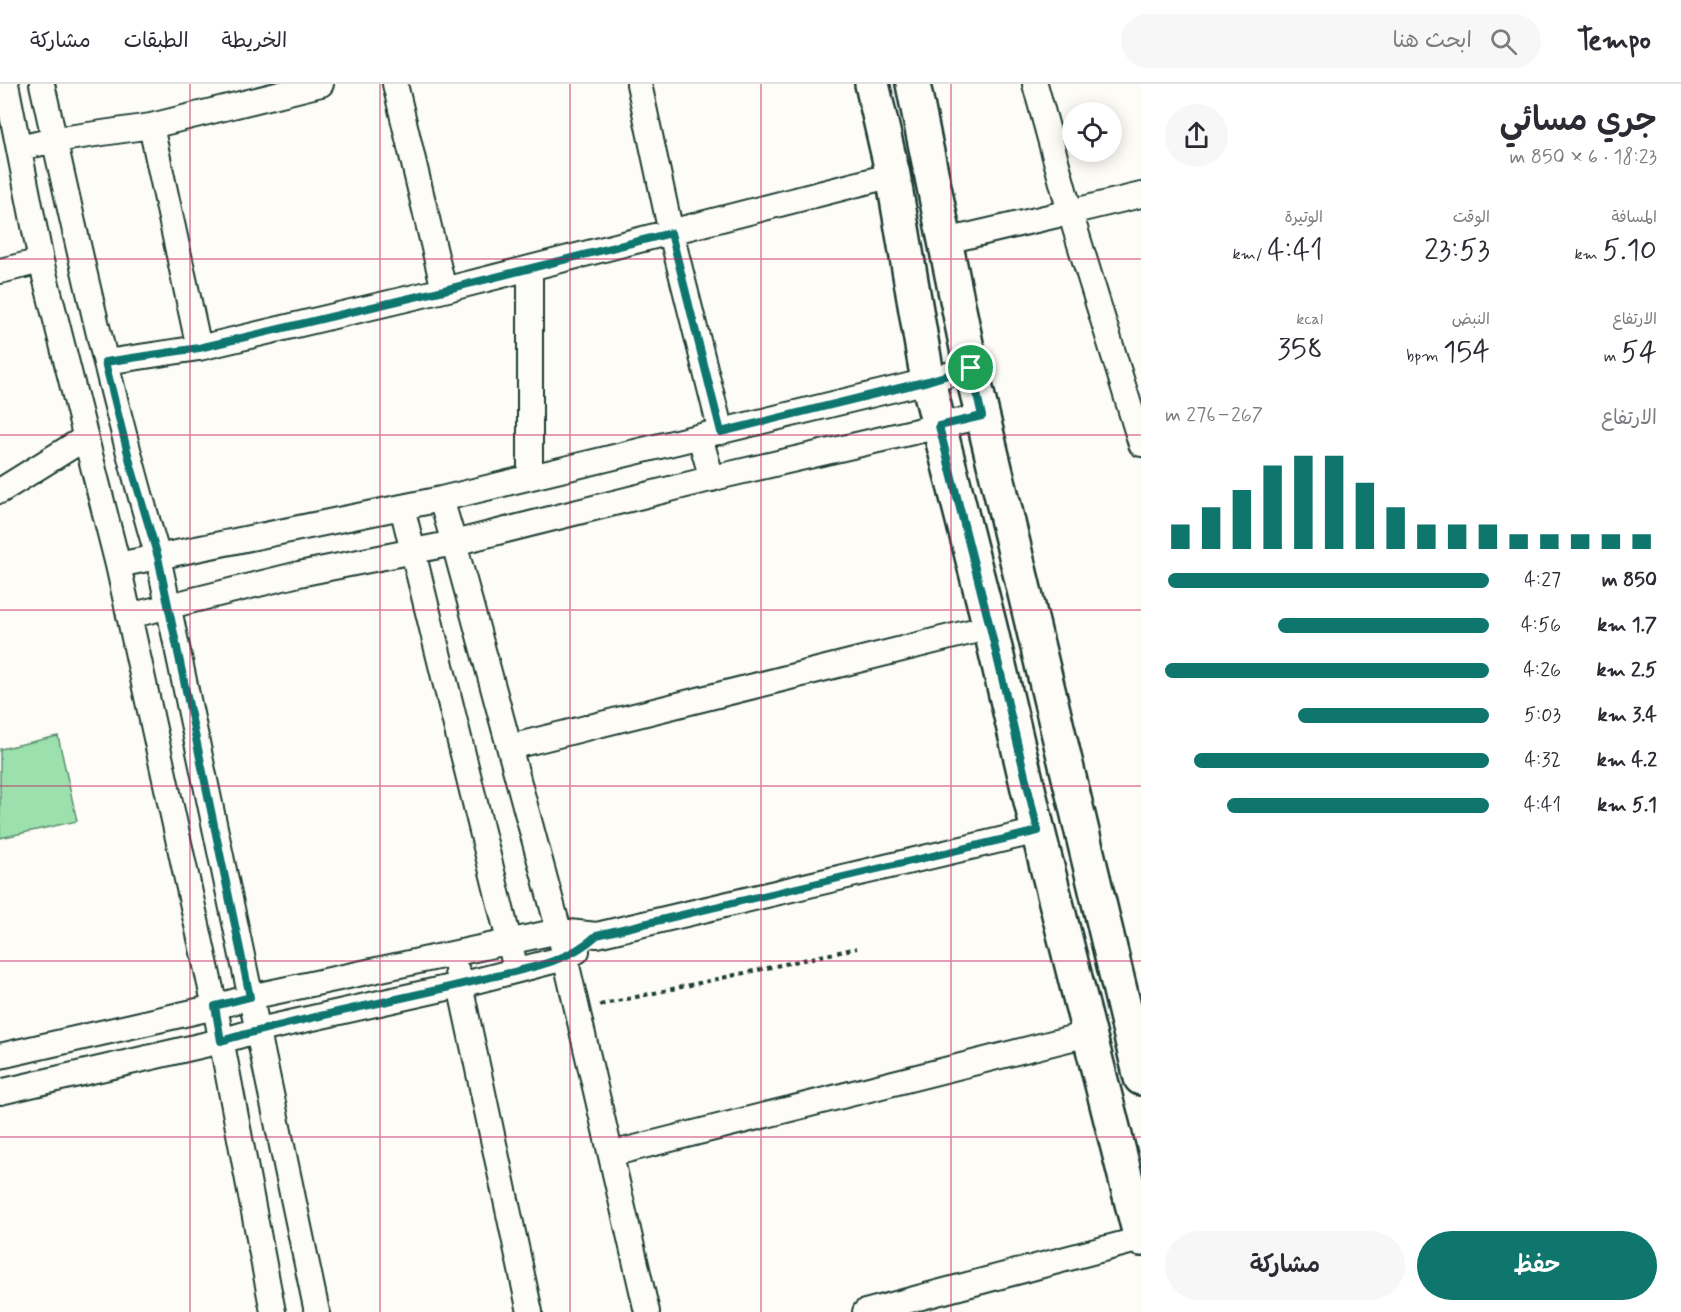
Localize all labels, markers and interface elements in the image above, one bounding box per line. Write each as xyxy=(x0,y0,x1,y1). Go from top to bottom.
search box xyxy=(1121,14,1541,68)
text: Tempo xyxy=(1577,23,1651,60)
icon: search xyxy=(1487,25,1520,58)
text: مشاركة xyxy=(30,27,91,55)
text: الطبقات xyxy=(124,27,189,55)
text: الخريطة xyxy=(222,27,287,55)
text: ابحث هنا xyxy=(1392,27,1472,55)
text: جري مسائي xyxy=(1499,99,1657,143)
map controls xyxy=(1062,102,1122,162)
button: locate xyxy=(1062,102,1122,162)
button: share xyxy=(1165,104,1228,167)
text: 18:23 · 6 × 850 m xyxy=(1510,144,1657,171)
text: الوتيرة xyxy=(1284,207,1323,228)
text: الوقت xyxy=(1453,207,1490,228)
text: المسافة xyxy=(1611,207,1657,228)
text: 4:41 xyxy=(1267,231,1323,270)
text: 23:53 xyxy=(1424,231,1490,270)
text: 5.10 xyxy=(1602,231,1657,270)
text: /km xyxy=(1233,244,1267,265)
text: km xyxy=(1575,244,1602,265)
text: kcal xyxy=(1296,309,1323,330)
text: النبض xyxy=(1452,309,1490,330)
text: الارتفاع xyxy=(1612,309,1657,330)
text: 358 xyxy=(1277,330,1323,369)
text: 154 xyxy=(1443,333,1490,372)
text: 54 xyxy=(1621,333,1657,372)
pin xyxy=(945,342,996,393)
text: bpm xyxy=(1406,346,1443,367)
text: m xyxy=(1604,346,1621,367)
icon: arrive xyxy=(954,351,987,384)
text: 267–276 m xyxy=(1165,402,1263,429)
text: الارتفاع xyxy=(1601,405,1657,432)
text: 4:27 xyxy=(1524,567,1561,594)
text: 850 m xyxy=(1602,567,1657,594)
text: 4:56 xyxy=(1521,612,1561,639)
text: 1.7 km xyxy=(1597,612,1657,639)
text: 4:26 xyxy=(1523,657,1561,684)
text: 2.5 km xyxy=(1596,657,1657,684)
text: 5:03 xyxy=(1524,702,1561,729)
text: 3.4 km xyxy=(1598,702,1657,729)
text: 4:32 xyxy=(1524,747,1561,774)
text: 4.2 km xyxy=(1597,747,1657,774)
text: 4:41 xyxy=(1524,792,1561,819)
text: 5.1 km xyxy=(1597,792,1657,819)
button: مشاركة xyxy=(1165,1231,1405,1300)
button: حفظ xyxy=(1417,1231,1657,1300)

